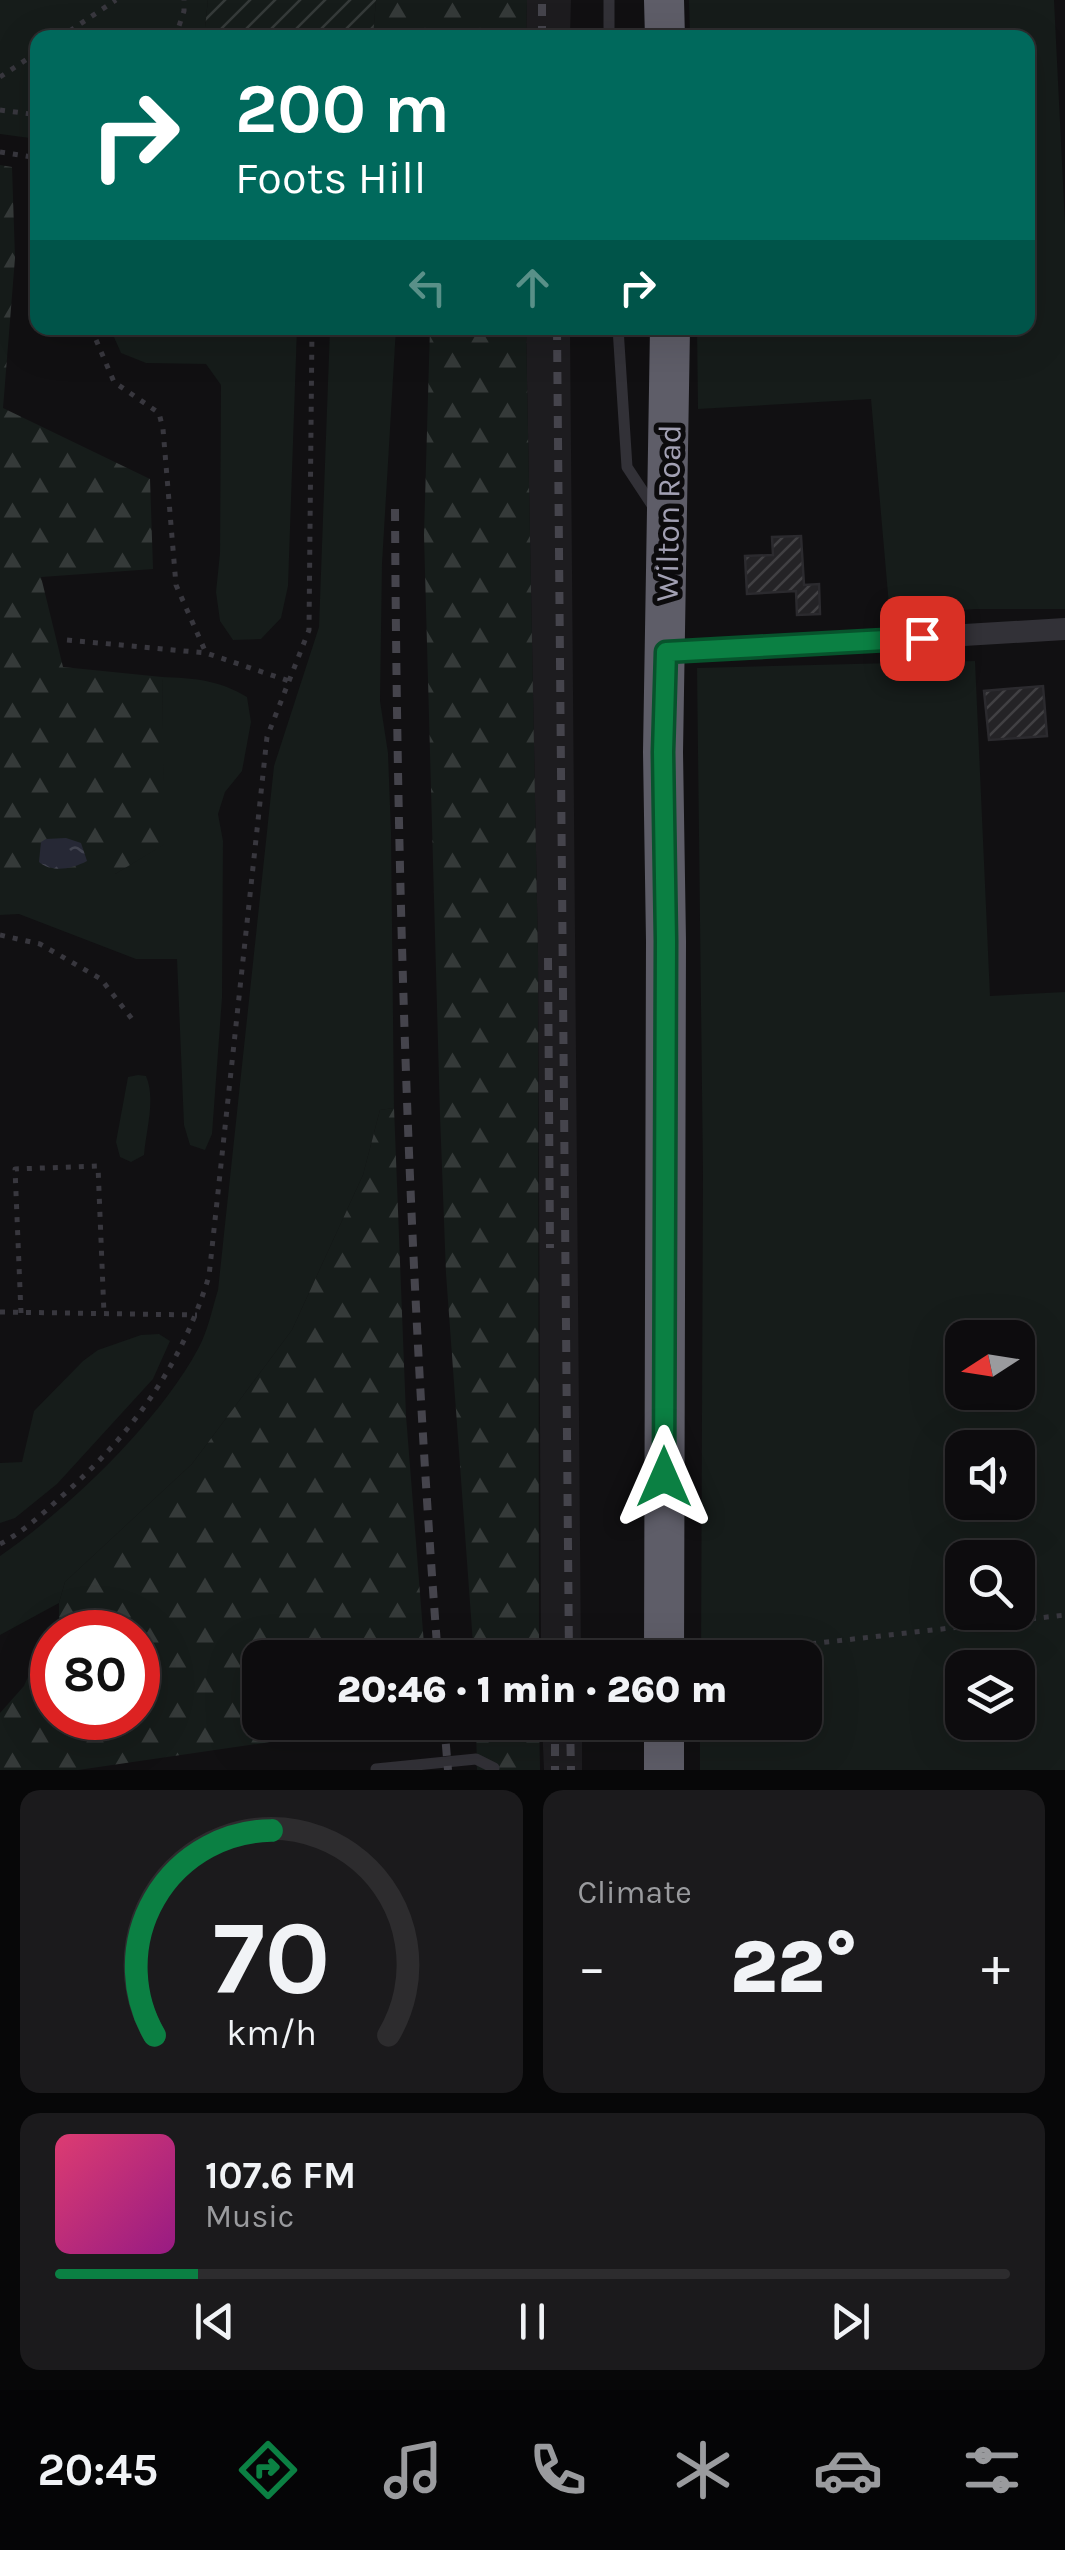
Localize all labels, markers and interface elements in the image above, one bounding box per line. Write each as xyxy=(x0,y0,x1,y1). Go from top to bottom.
text: 200 m xyxy=(235,68,450,150)
icon: right xyxy=(70,70,200,200)
text: Foots Hill xyxy=(235,152,426,204)
icon: left xyxy=(400,260,455,315)
icon: ahead xyxy=(505,260,560,315)
icon: right xyxy=(610,260,665,315)
street label: Wilton Road xyxy=(648,424,689,602)
pin xyxy=(880,596,965,681)
icon: arrive xyxy=(895,611,950,666)
north arrow xyxy=(945,1320,1035,1410)
map controls xyxy=(945,1320,1035,1740)
position arrow xyxy=(612,1425,716,1529)
button: sound xyxy=(945,1430,1035,1520)
button: search xyxy=(945,1540,1035,1630)
speed limit sign: 80 xyxy=(30,1610,160,1740)
button: layers xyxy=(945,1650,1035,1740)
text: 20:46 · 1 min · 260 m xyxy=(337,1667,727,1712)
text: Climate xyxy=(578,1874,692,1911)
text: 70 xyxy=(212,1898,330,2019)
text: 22° xyxy=(730,1923,858,2011)
text: − xyxy=(578,1935,606,1999)
text: + xyxy=(981,1935,1010,1999)
text: km/h xyxy=(226,2012,317,2054)
text: 107.6 FM xyxy=(205,2153,356,2198)
text: Music xyxy=(205,2198,294,2235)
icon: previous xyxy=(187,2294,242,2349)
icon: pause xyxy=(505,2294,560,2349)
icon: next xyxy=(823,2294,878,2349)
icon: directions xyxy=(233,2435,303,2505)
icon: music xyxy=(378,2435,448,2505)
icon: phone xyxy=(523,2435,593,2505)
icon: climate xyxy=(668,2435,738,2505)
icon: car xyxy=(813,2435,883,2505)
icon: filters xyxy=(957,2435,1027,2505)
text: 20:45 xyxy=(37,2444,158,2496)

